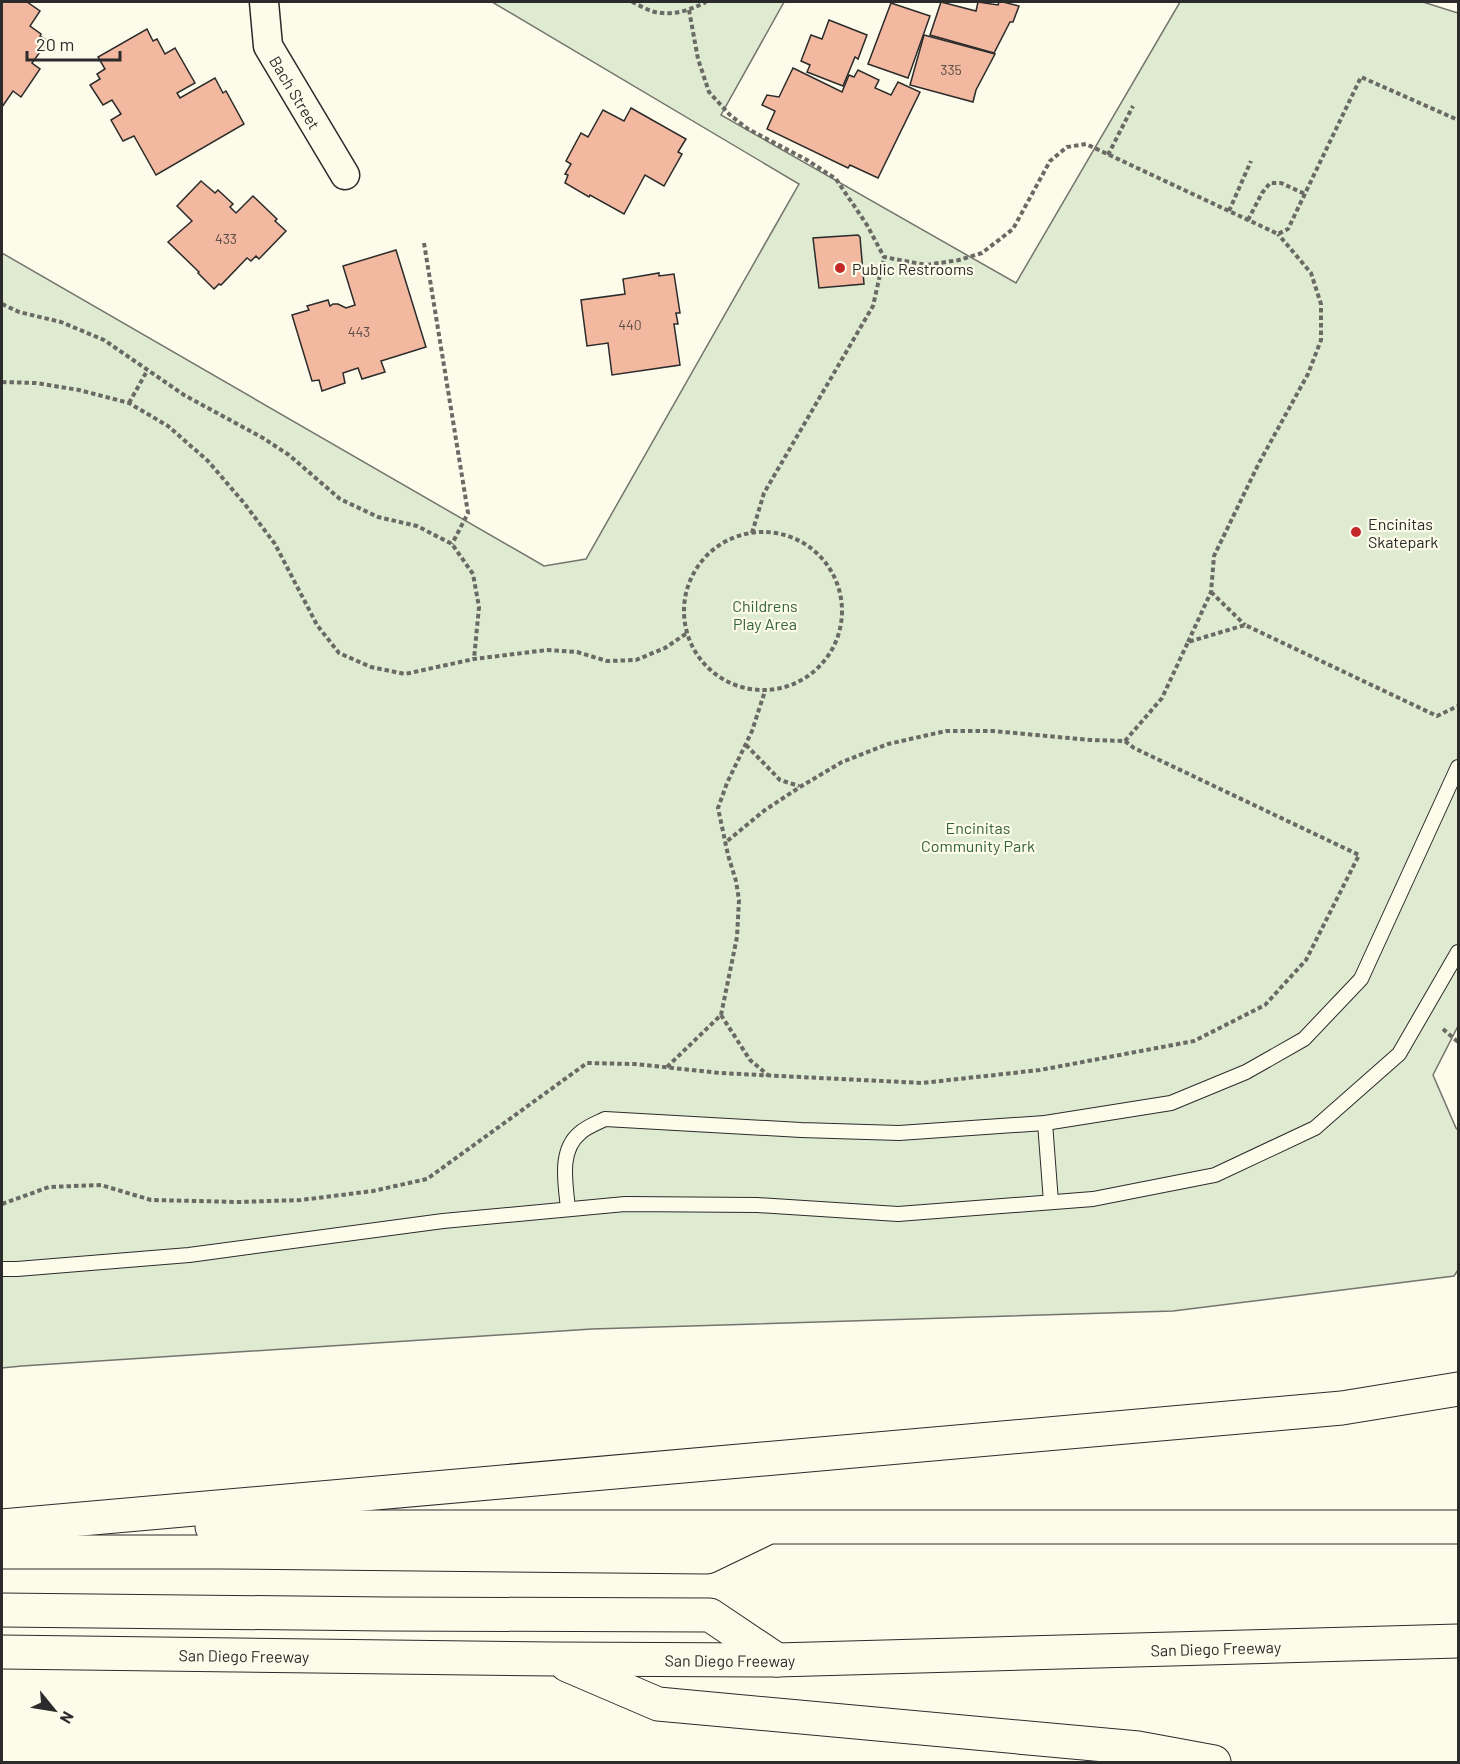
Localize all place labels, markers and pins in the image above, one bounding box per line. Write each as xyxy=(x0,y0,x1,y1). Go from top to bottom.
place label: Public Restrooms xyxy=(852,259,974,278)
marker: Public Restrooms xyxy=(833,261,847,275)
place label: Encinitas Skatepark xyxy=(1368,514,1438,551)
marker: Encinitas Skatepark xyxy=(1349,525,1363,539)

